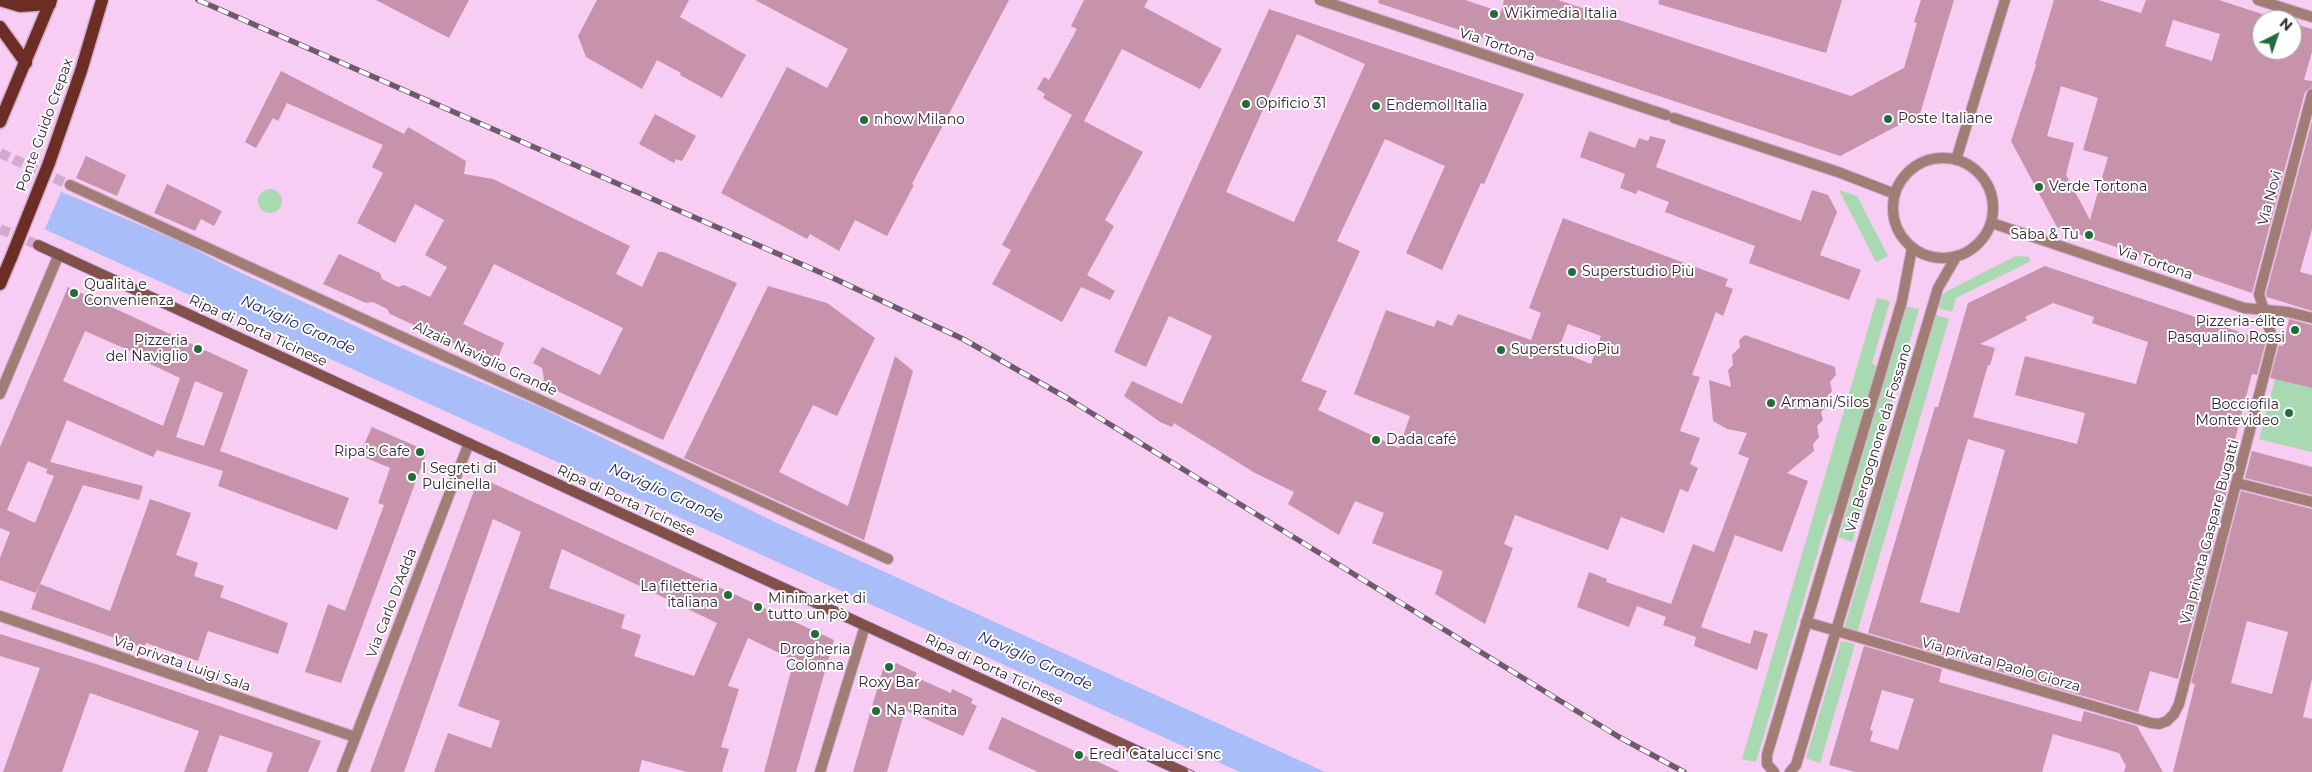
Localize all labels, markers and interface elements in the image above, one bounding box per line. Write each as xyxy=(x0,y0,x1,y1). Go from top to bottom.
place label: Wikimedia Italia xyxy=(1504,6,1617,22)
marker: Wikimedia Italia xyxy=(1488,8,1500,20)
north arrow xyxy=(2252,10,2302,60)
text: N xyxy=(2276,14,2296,35)
street label: Via Tortona xyxy=(1457,25,1537,65)
street label: Ponte Guido Crepax xyxy=(13,56,77,194)
place label: Opificio 31 xyxy=(1256,96,1326,112)
marker: Opificio 31 xyxy=(1240,98,1252,110)
place label: Endemol Italia xyxy=(1386,98,1488,114)
marker: Endemol Italia xyxy=(1370,100,1382,112)
place label: Poste Italiane xyxy=(1898,111,1993,127)
place label: nhow Milano xyxy=(874,112,965,128)
marker: Poste Italiane xyxy=(1882,113,1894,125)
marker: nhow Milano xyxy=(858,114,870,126)
street label: Via Novi xyxy=(2255,169,2285,227)
place label: Verde Tortona xyxy=(2049,179,2147,195)
marker: Verde Tortona xyxy=(2033,181,2045,193)
place label: Saba & Tu xyxy=(2010,227,2079,243)
marker: Saba & Tu xyxy=(2083,229,2095,241)
street label: Via Tortona xyxy=(2115,242,2195,284)
place label: Superstudio Più xyxy=(1582,264,1694,280)
marker: Superstudio Più xyxy=(1566,266,1578,278)
place label: Qualità e Convenienza xyxy=(84,277,174,310)
marker: Qualità e Convenienza xyxy=(68,287,80,299)
street label: Ripa di Porta Ticinese xyxy=(186,292,330,370)
water label: Naviglio Grande xyxy=(238,292,358,358)
place label: Pizzeria-élite Pasqualino Rossi xyxy=(2167,314,2285,347)
street label: Alzaia Naviglio Grande xyxy=(410,318,560,400)
marker: Pizzeria-élite Pasqualino Rossi xyxy=(2289,324,2301,336)
place label: Pizzeria del Naviglio xyxy=(106,333,188,366)
place label: SuperstudioPiu xyxy=(1511,342,1620,358)
street label: Via Bergognone da Fossano xyxy=(1842,342,1916,534)
marker: Pizzeria del Naviglio xyxy=(192,343,204,355)
marker: SuperstudioPiu xyxy=(1495,344,1507,356)
place label: Armani/Silos xyxy=(1781,395,1869,411)
marker: Armani/Silos xyxy=(1765,397,1777,409)
place label: Bocciofila Montevideo xyxy=(2196,397,2279,430)
marker: Bocciofila Montevideo xyxy=(2283,407,2295,419)
place label: Dada café xyxy=(1386,432,1456,448)
marker: Dada café xyxy=(1370,434,1382,446)
street label: Via privata Gaspare Bugatti xyxy=(2177,438,2243,626)
place label: Ripa's Cafe xyxy=(334,444,410,460)
marker: Ripa's Cafe xyxy=(414,446,426,458)
water label: Naviglio Grande xyxy=(606,460,726,526)
place label: I Segreti di Pulcinella xyxy=(422,461,497,494)
street label: Ripa di Porta Ticinese xyxy=(554,462,698,540)
marker: I Segreti di Pulcinella xyxy=(406,471,418,483)
street label: Via Carlo D'Adda xyxy=(363,546,421,660)
place label: La filetteria italiana xyxy=(640,579,718,612)
marker: La filetteria italiana xyxy=(722,589,734,601)
place label: Minimarket di tutto un pò xyxy=(768,591,866,624)
marker: Minimarket di tutto un pò xyxy=(752,601,764,613)
marker: Drogheria Colonna xyxy=(809,628,821,640)
water label: Naviglio Grande xyxy=(975,628,1095,694)
street label: Ripa di Porta Ticinese xyxy=(922,631,1066,709)
street label: Via privata Luigi Sala xyxy=(111,633,253,695)
street label: Via privata Paolo Giorza xyxy=(1920,634,2082,696)
place label: Drogheria Colonna xyxy=(780,642,850,674)
marker: Roxy Bar xyxy=(883,661,895,673)
place label: Roxy Bar xyxy=(858,675,920,691)
place label: Na 'Ranita xyxy=(886,703,957,719)
marker: Na 'Ranita xyxy=(870,705,882,717)
place label: Eredi Catalucci snc xyxy=(1089,747,1221,763)
marker: Eredi Catalucci snc xyxy=(1073,749,1085,761)

